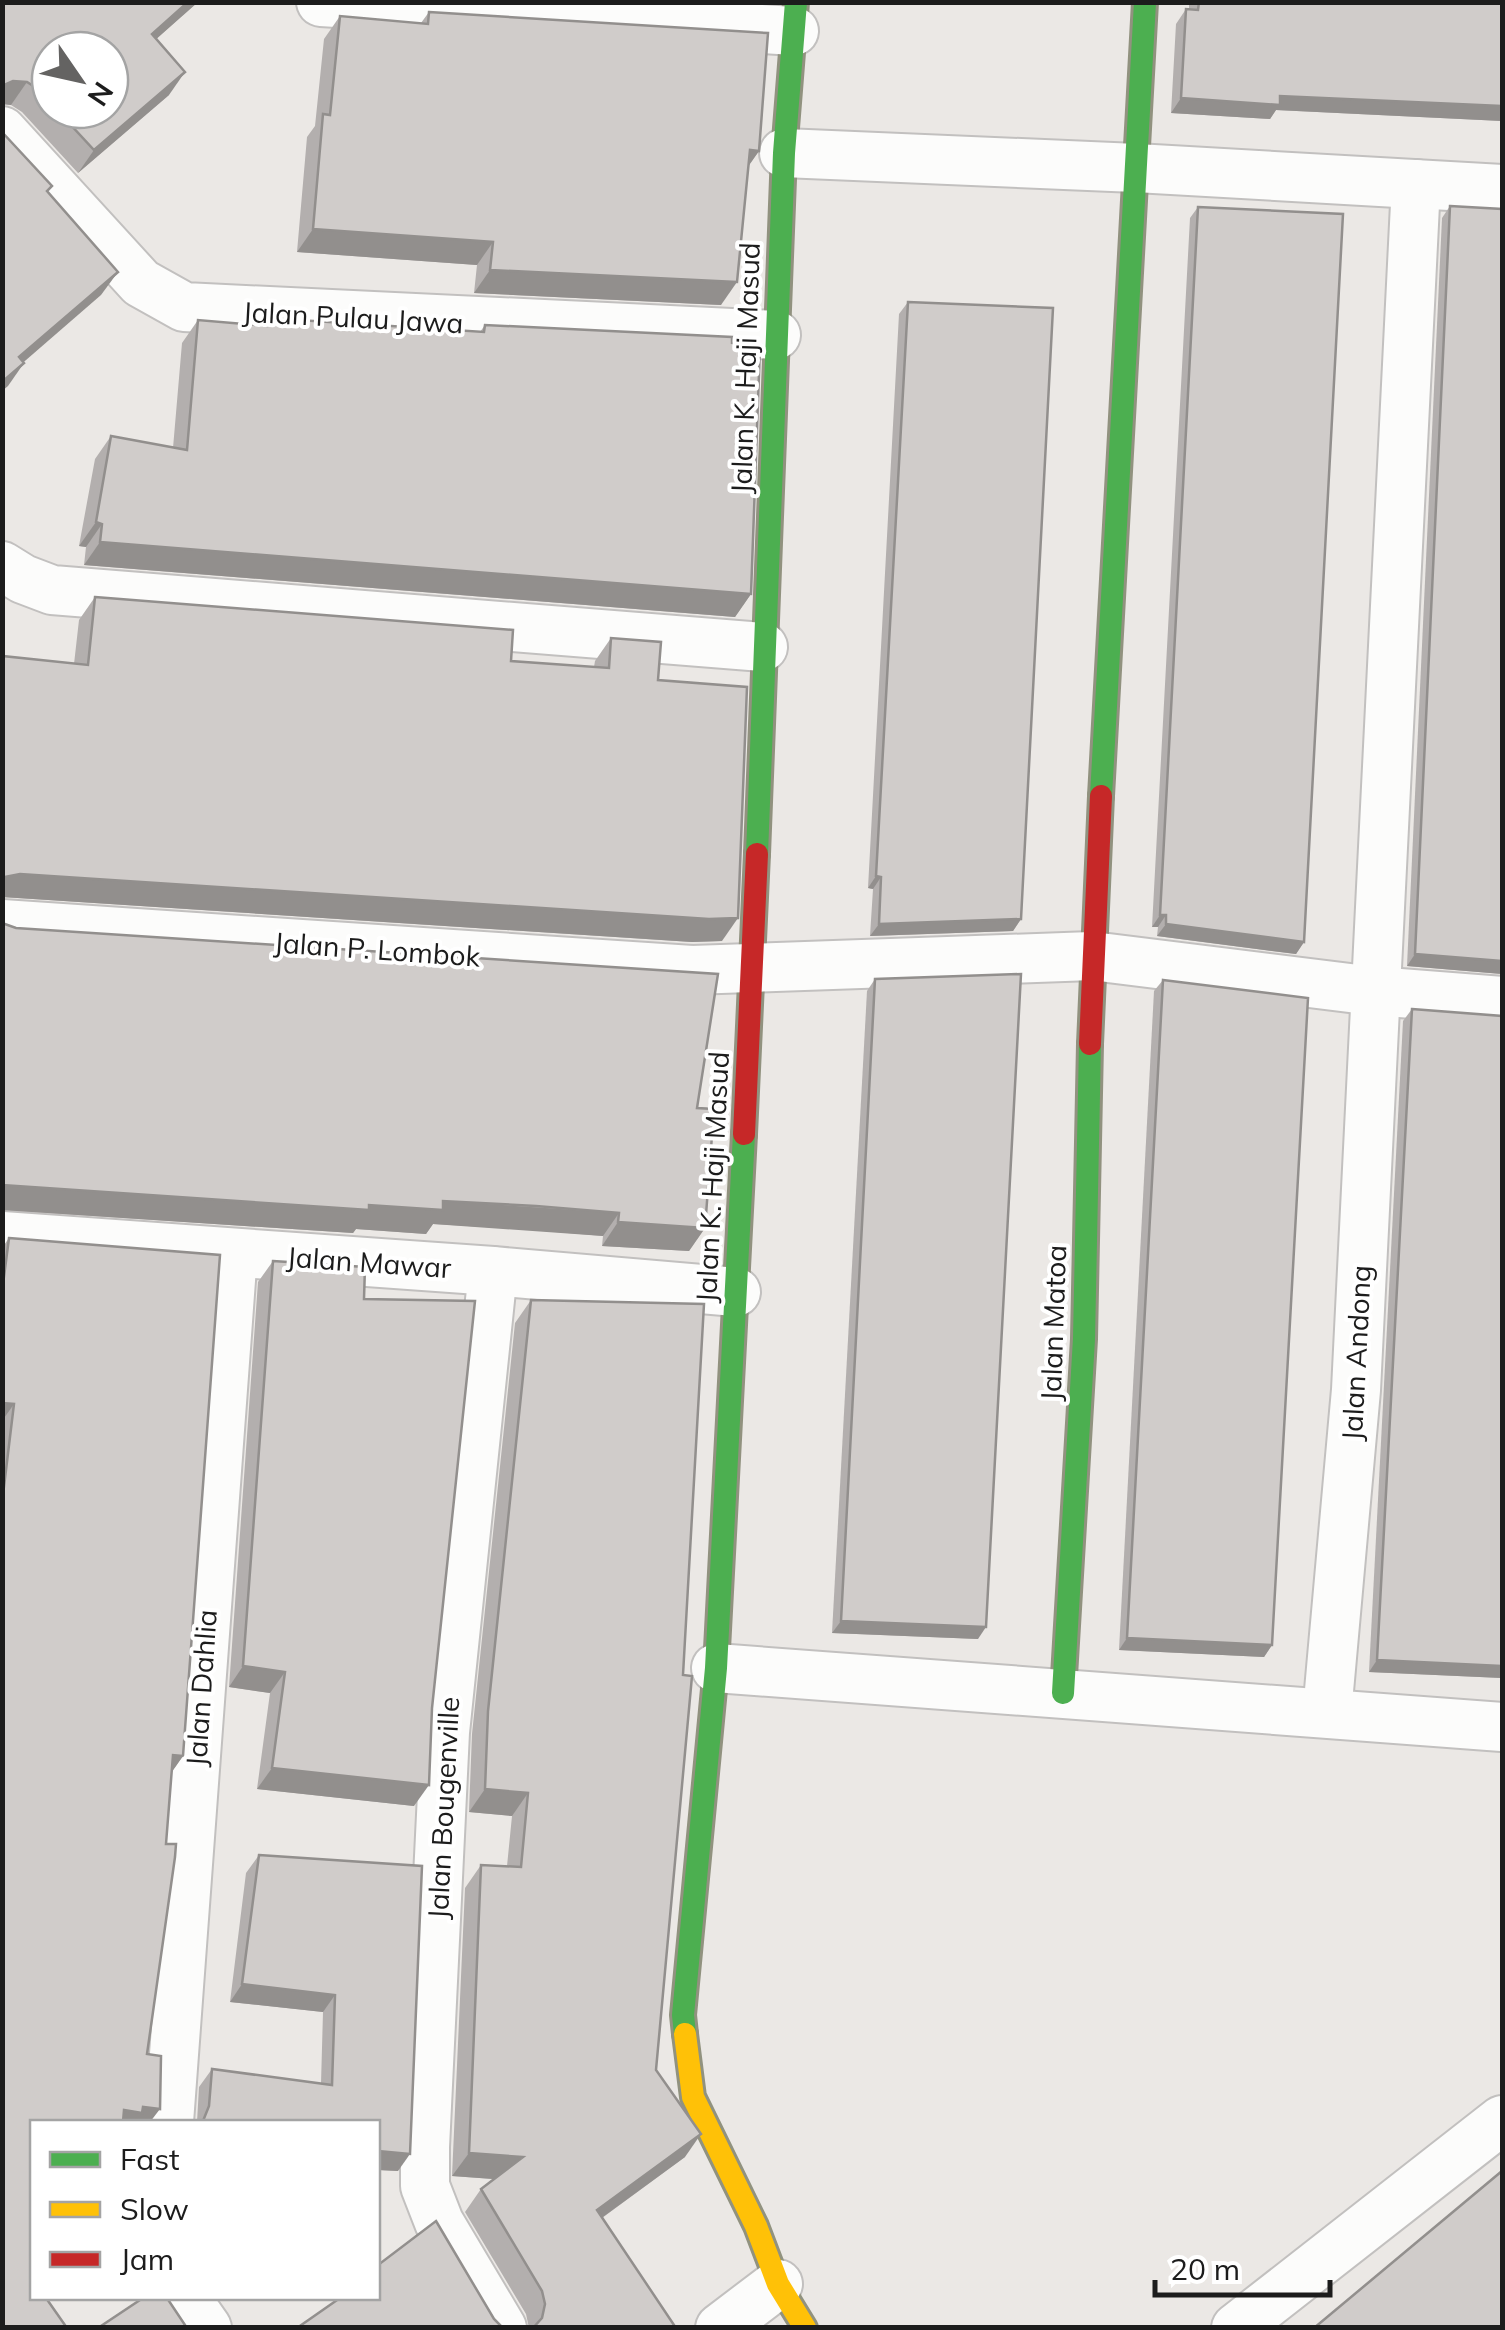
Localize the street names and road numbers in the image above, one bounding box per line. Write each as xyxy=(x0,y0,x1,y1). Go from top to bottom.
street label: Jalan K. Haji Masud xyxy=(723,242,767,494)
street label: Jalan Pulau Jawa xyxy=(242,294,464,340)
street label: Jalan P. Lombok xyxy=(273,924,482,974)
street label: Jalan K. Haji Masud xyxy=(688,1050,736,1304)
street label: Jalan Mawar xyxy=(286,1239,453,1285)
street label: Jalan Matoa xyxy=(1033,1244,1073,1402)
street label: Jalan Andong xyxy=(1334,1264,1378,1442)
street label: Jalan Dahlia xyxy=(178,1608,224,1768)
street label: Jalan Bougenville xyxy=(420,1696,466,1920)

